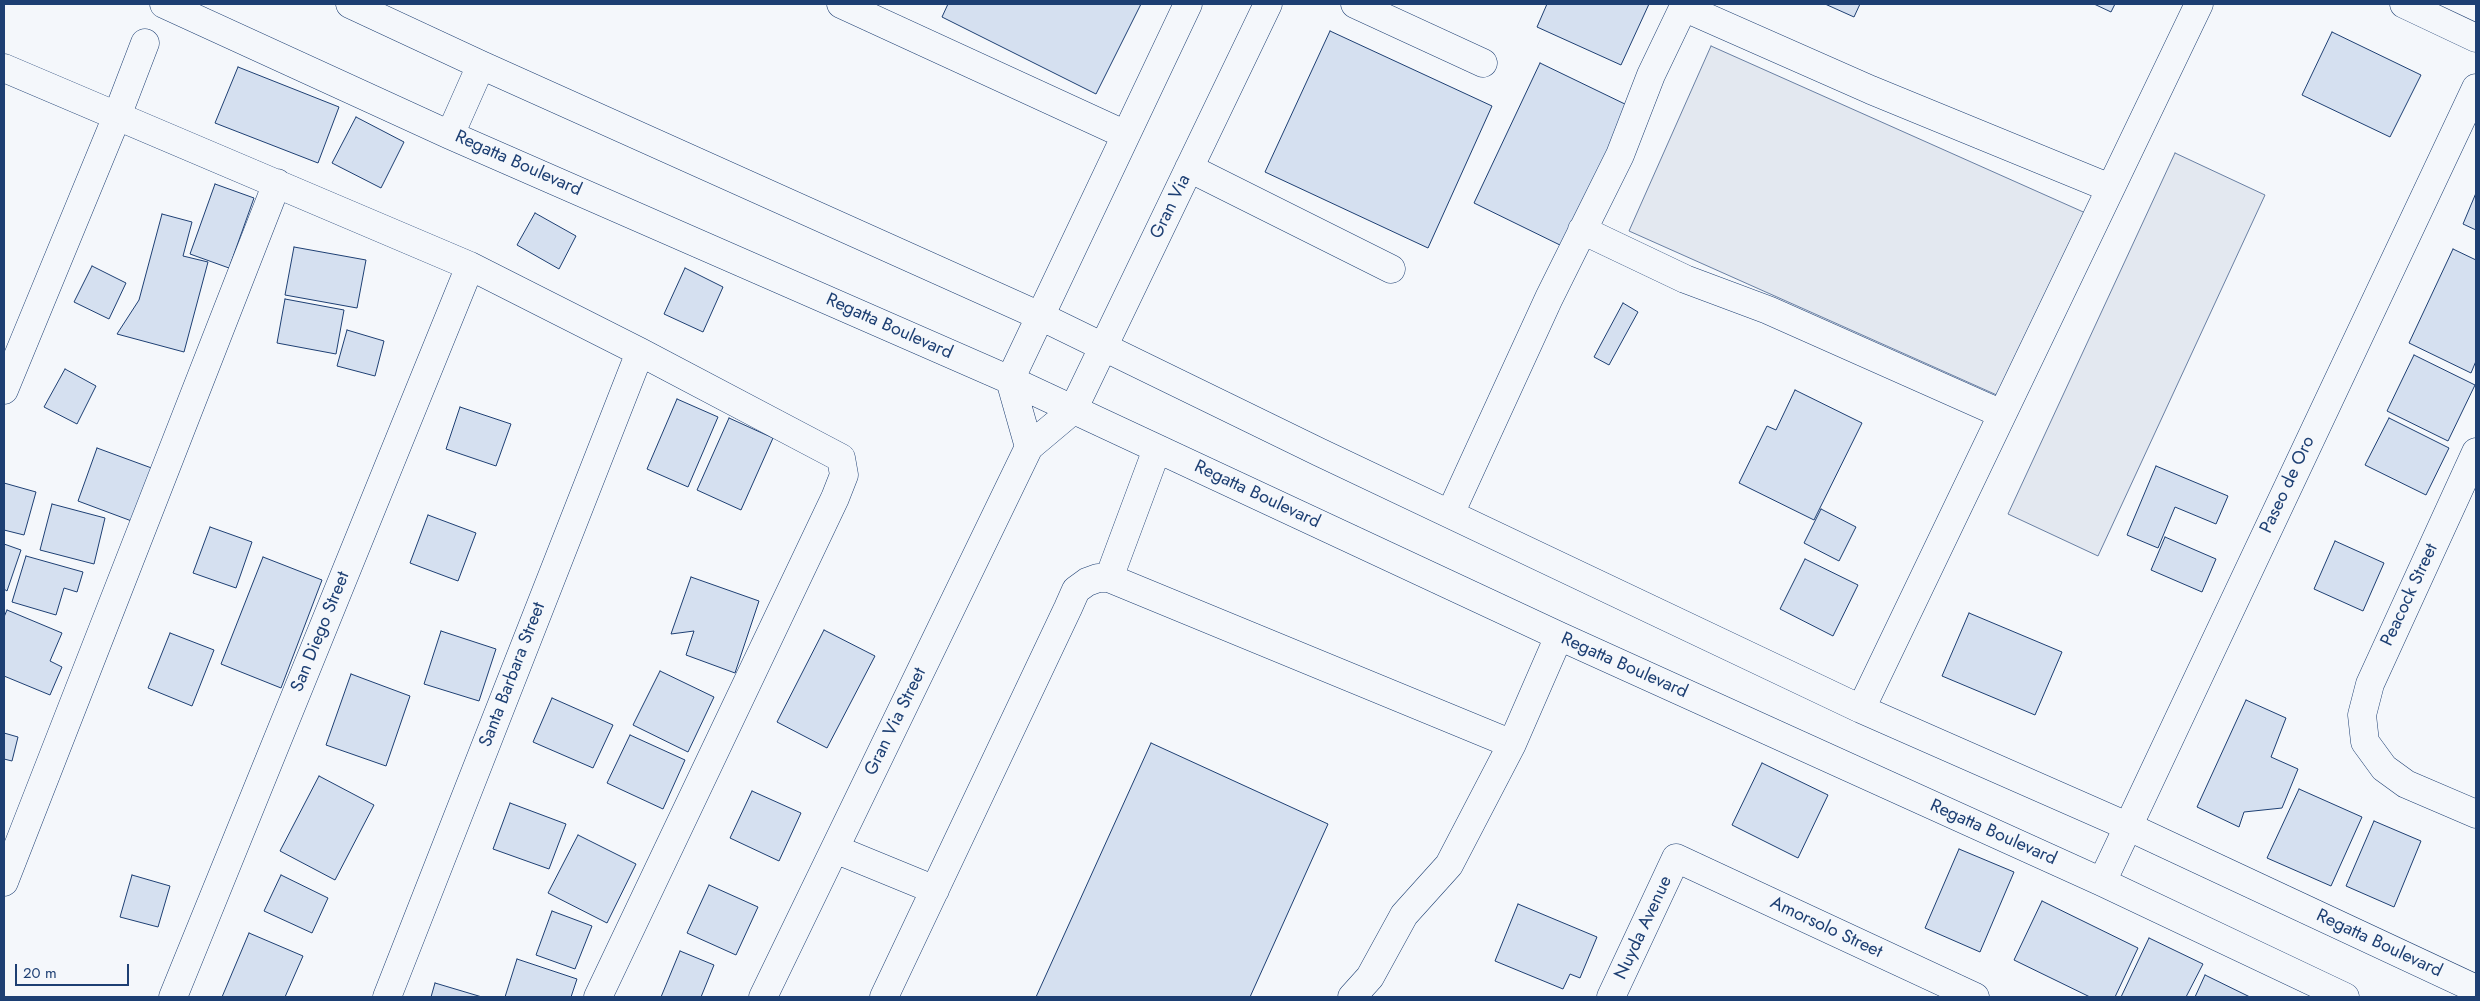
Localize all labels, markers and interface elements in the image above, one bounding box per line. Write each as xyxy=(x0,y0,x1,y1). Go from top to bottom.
street label: Regatta Boulevard xyxy=(451,126,585,202)
street label: Gran Via xyxy=(1146,171,1196,243)
street label: Regatta Boulevard xyxy=(822,289,956,365)
street label: Paseo de Oro xyxy=(2256,433,2320,537)
street label: Regatta Boulevard xyxy=(1191,456,1323,534)
street label: Peacock Street xyxy=(2377,540,2443,650)
street label: San Diego Street xyxy=(287,569,355,695)
street label: Santa Barbara Street xyxy=(475,600,551,750)
street label: Regatta Boulevard xyxy=(1557,628,1691,704)
street label: Gran Via Street xyxy=(861,665,931,779)
street label: Regatta Boulevard xyxy=(1926,795,2060,871)
street label: Nuyda Avenue xyxy=(1611,873,1677,983)
street label: Amorsolo Street xyxy=(1766,893,1886,963)
street label: Regatta Boulevard xyxy=(2313,905,2445,983)
scale bar xyxy=(18,954,131,986)
text: 20 m xyxy=(23,962,57,984)

